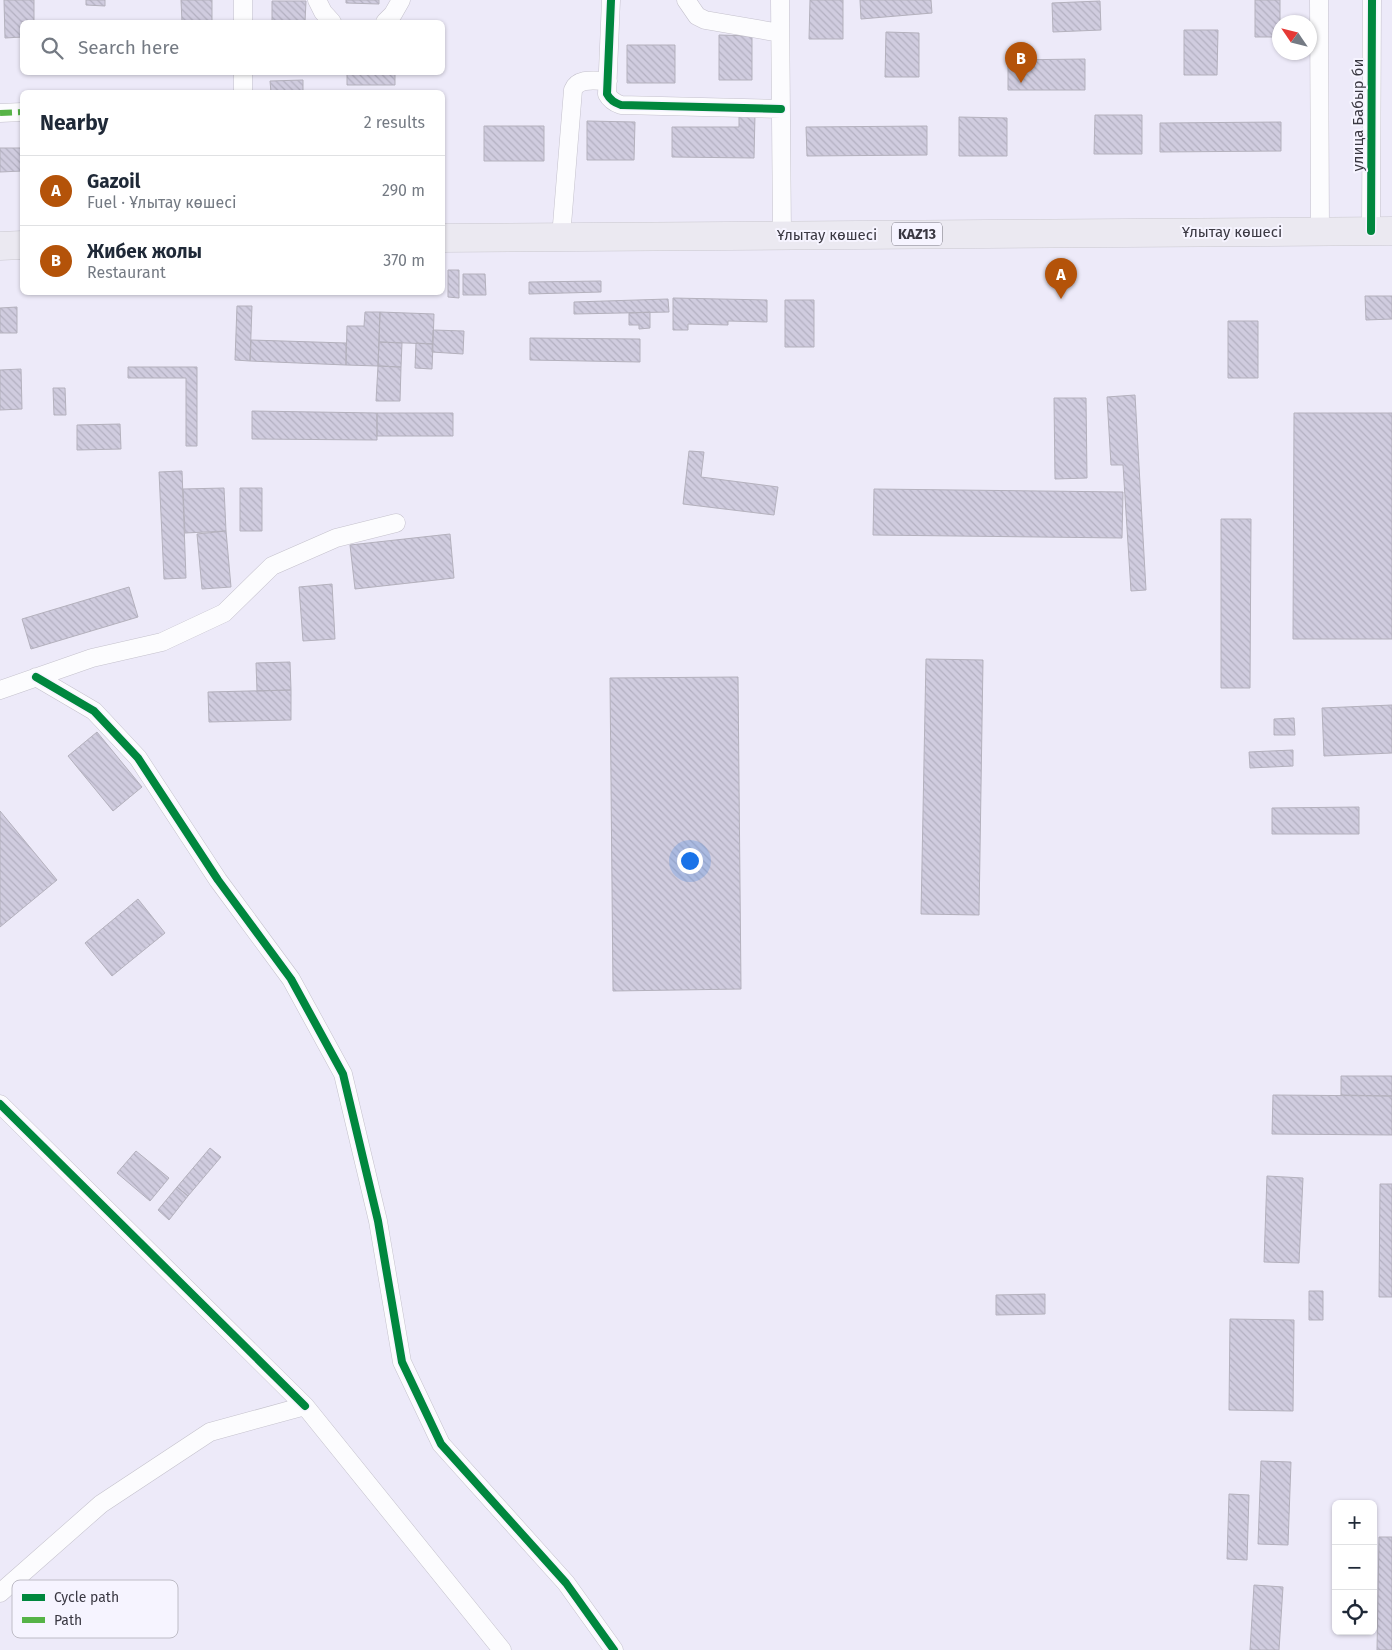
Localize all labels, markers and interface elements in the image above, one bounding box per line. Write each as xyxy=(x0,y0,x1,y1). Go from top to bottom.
north arrow xyxy=(1272,15,1317,60)
search box xyxy=(20,20,445,75)
icon: search xyxy=(38,34,66,62)
text: Search here xyxy=(78,36,179,59)
pin: B xyxy=(1005,42,1037,83)
street label: улица Бабыр би xyxy=(1349,59,1367,171)
text: Nearby xyxy=(40,110,108,136)
text: 2 results xyxy=(364,113,425,132)
text: Gazoil xyxy=(87,170,140,193)
text: A xyxy=(51,181,61,200)
text: 290 m xyxy=(382,181,425,200)
text: Fuel · Ұлытау көшесі xyxy=(87,193,236,212)
road number: KAZ13 xyxy=(892,222,942,245)
street label: Ұлытау көшесі xyxy=(1182,223,1282,241)
street label: Ұлытау көшесі xyxy=(777,226,877,244)
text: Жибек жолы xyxy=(87,240,202,263)
text: B xyxy=(51,251,61,270)
text: 370 m xyxy=(383,251,425,270)
pin: A xyxy=(1045,258,1077,299)
text: Restaurant xyxy=(87,263,166,282)
your location xyxy=(677,848,703,874)
map controls xyxy=(1332,1500,1377,1635)
button: + xyxy=(1332,1500,1377,1545)
button: − xyxy=(1332,1545,1377,1590)
legend xyxy=(12,1580,178,1638)
text: Cycle path xyxy=(54,1589,119,1606)
button: locate xyxy=(1332,1590,1377,1635)
text: Path xyxy=(54,1612,82,1629)

